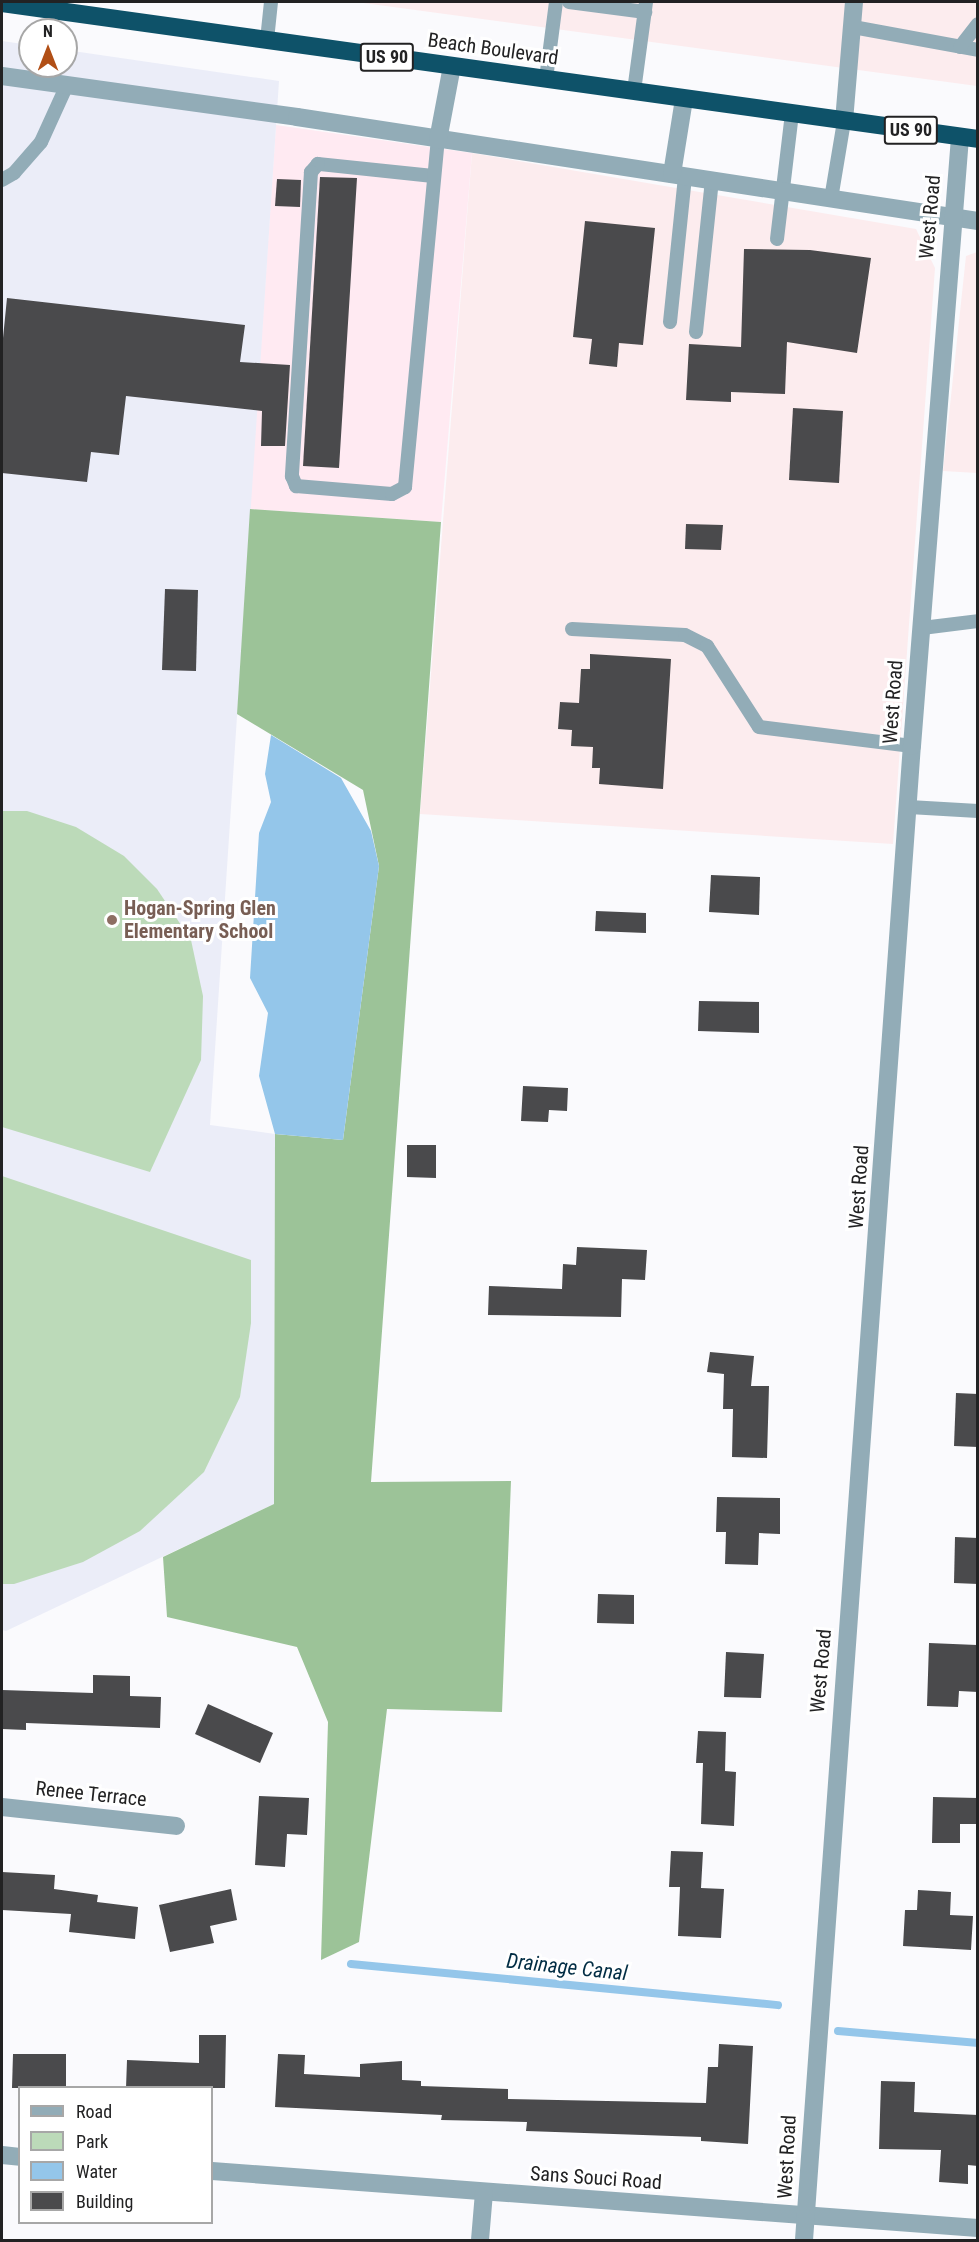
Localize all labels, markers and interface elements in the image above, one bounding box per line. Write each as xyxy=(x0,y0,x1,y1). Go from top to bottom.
north arrow xyxy=(18,18,78,78)
text: N xyxy=(43,22,53,41)
street label: Beach Boulevard xyxy=(426,28,560,70)
road number: US 90 xyxy=(358,42,416,72)
road number: US 90 xyxy=(882,115,940,145)
street label: West Road xyxy=(914,174,946,260)
street label: West Road xyxy=(878,659,908,745)
place label: Hogan-Spring Glen Elementary School xyxy=(124,897,276,944)
marker: Hogan-Spring Glen Elementary School xyxy=(105,913,119,927)
street label: West Road xyxy=(844,1144,874,1230)
street label: West Road xyxy=(805,1628,837,1714)
street label: Renee Terrace xyxy=(34,1776,148,1812)
water label: Drainage Canal xyxy=(505,1948,629,1986)
legend xyxy=(18,2086,213,2224)
text: Road xyxy=(76,2101,112,2122)
street label: West Road xyxy=(773,2114,801,2200)
text: Park xyxy=(76,2131,108,2152)
text: Water xyxy=(76,2161,117,2182)
street label: Sans Souci Road xyxy=(529,2161,663,2195)
text: Building xyxy=(76,2191,133,2212)

